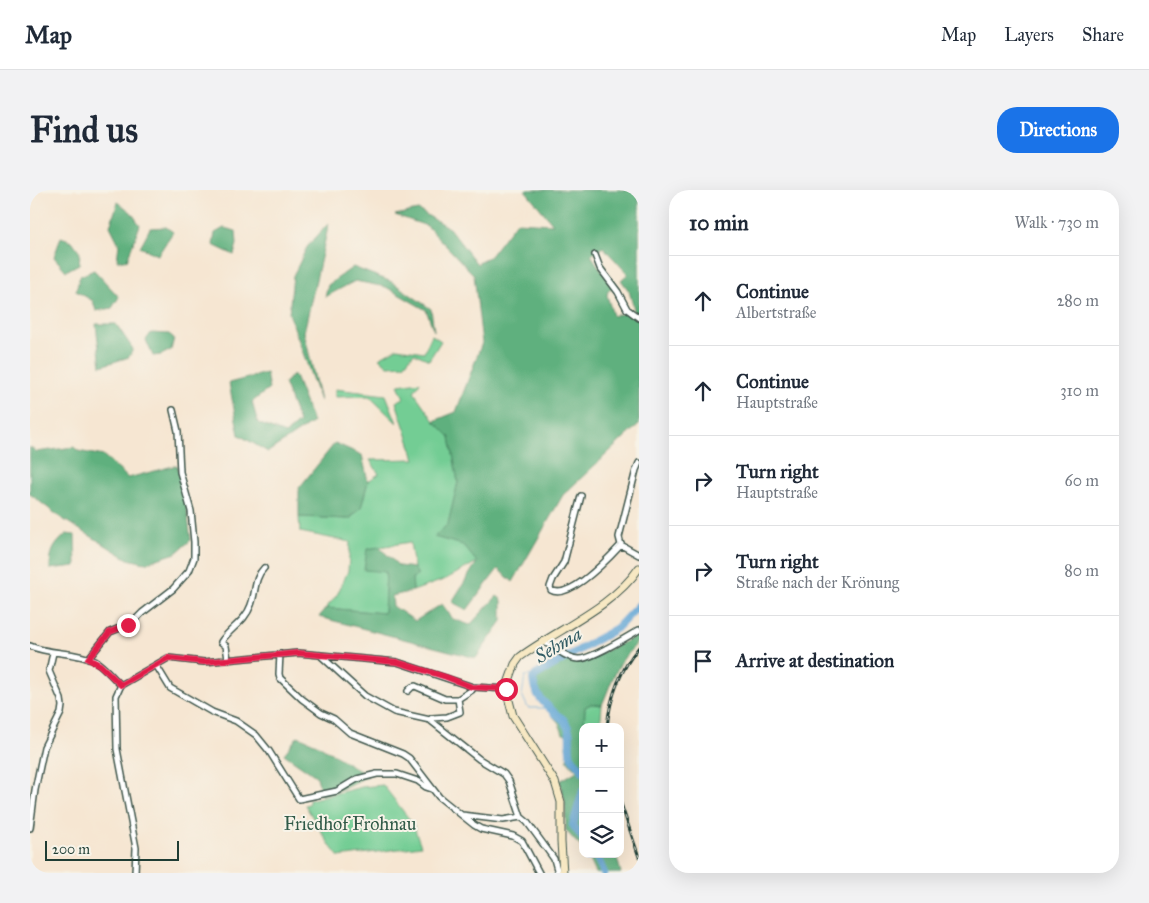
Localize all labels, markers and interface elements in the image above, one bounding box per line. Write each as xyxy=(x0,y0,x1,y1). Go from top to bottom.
text: Map xyxy=(25,20,72,50)
text: Map xyxy=(941,24,976,46)
text: Layers xyxy=(1004,24,1054,46)
text: Share xyxy=(1082,24,1124,46)
button: Directions xyxy=(997,107,1119,153)
text: Find us xyxy=(30,109,138,152)
text: 10 min xyxy=(689,210,749,236)
text: Walk · 730 m xyxy=(1015,213,1099,232)
text: Continue xyxy=(736,280,809,303)
icon: ahead xyxy=(689,287,717,315)
text: 280 m xyxy=(1056,291,1099,310)
text: Albertstraße xyxy=(736,303,816,322)
text: Continue xyxy=(736,370,809,393)
icon: ahead xyxy=(689,377,717,405)
text: 310 m xyxy=(1060,381,1099,400)
text: Hauptstraße xyxy=(736,393,818,412)
text: Turn right xyxy=(736,460,819,483)
icon: right xyxy=(689,467,717,495)
text: 60 m xyxy=(1065,471,1099,490)
text: Hauptstraße xyxy=(736,483,818,502)
text: Turn right xyxy=(736,550,819,573)
icon: right xyxy=(689,557,717,585)
text: 80 m xyxy=(1064,561,1099,580)
text: Straße nach der Krönung xyxy=(736,573,899,592)
route end xyxy=(117,614,140,637)
water label: Sehma xyxy=(529,622,586,669)
icon: arrive xyxy=(689,647,717,675)
text: Arrive at destination xyxy=(736,649,894,672)
route start xyxy=(495,678,518,701)
map controls xyxy=(579,723,624,858)
button: + xyxy=(579,723,624,768)
button: − xyxy=(579,768,624,813)
park label: Friedhof Frohnau xyxy=(284,813,417,835)
button: layers xyxy=(579,813,624,858)
scale bar xyxy=(45,838,179,861)
text: 200 m xyxy=(52,841,90,858)

